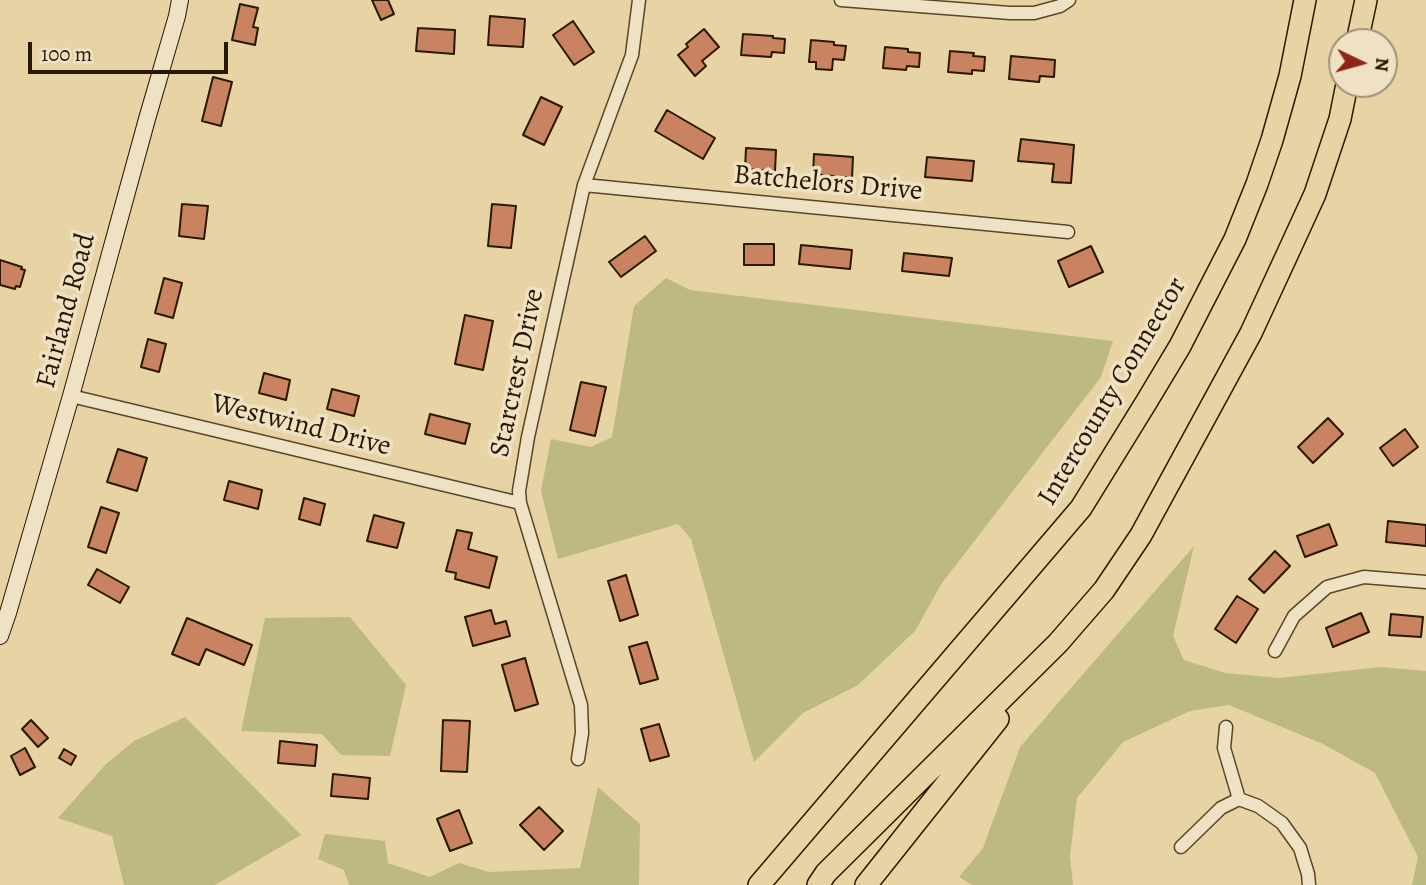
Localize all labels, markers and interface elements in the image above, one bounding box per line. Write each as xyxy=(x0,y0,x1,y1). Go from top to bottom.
scale bar xyxy=(32,28,231,72)
north arrow xyxy=(1328,28,1398,98)
text: 100 m xyxy=(41,40,92,68)
text: N xyxy=(1368,57,1395,73)
street label: Batchelors Drive xyxy=(732,159,924,209)
street label: Fairland Road xyxy=(30,230,104,392)
street label: Intercounty Connector xyxy=(1032,272,1194,512)
street label: Starcrest Drive xyxy=(484,286,552,460)
street label: Westwind Drive xyxy=(208,388,394,464)

